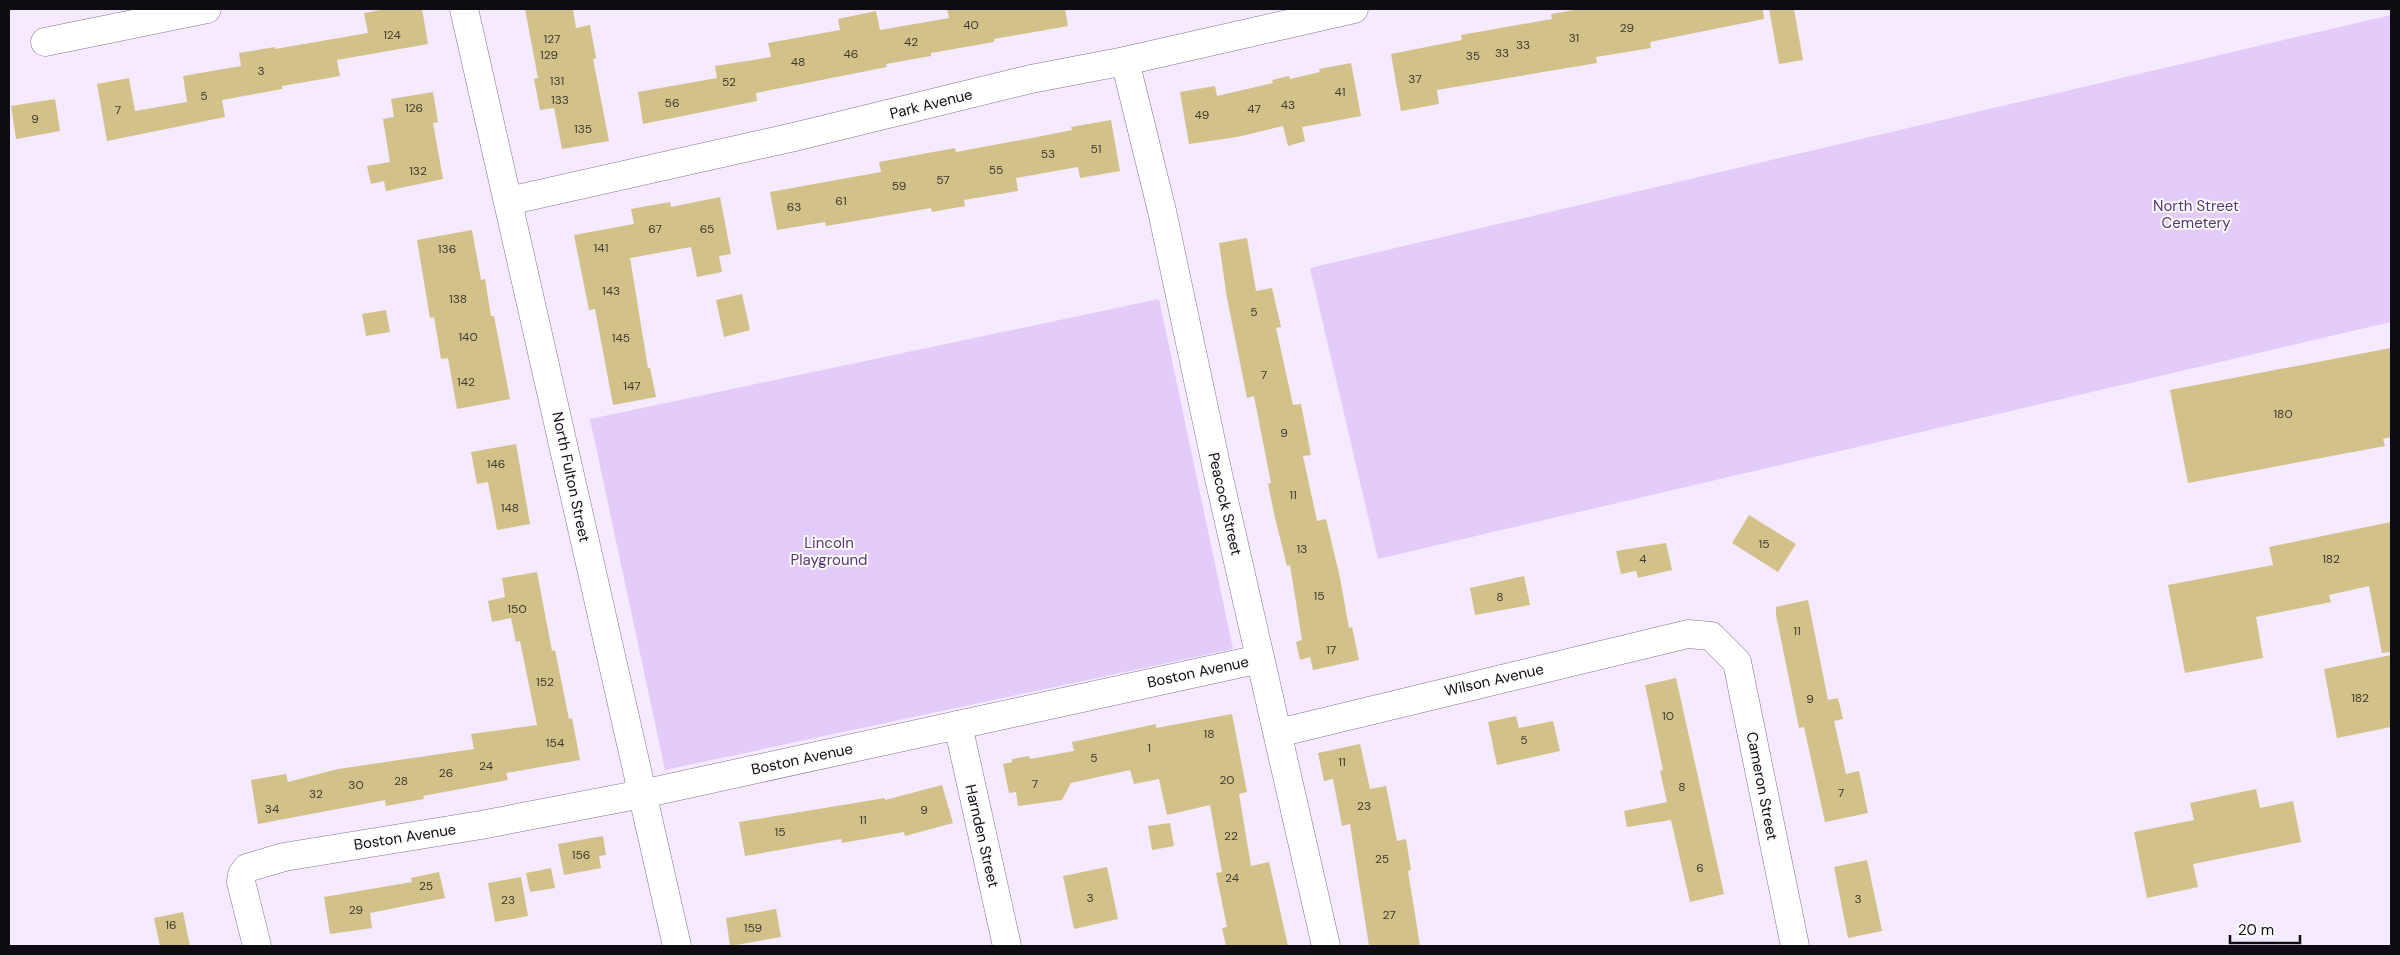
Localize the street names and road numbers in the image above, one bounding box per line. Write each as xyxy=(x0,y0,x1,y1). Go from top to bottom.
street label: Park Avenue xyxy=(888,84,974,124)
street label: North Fulton Street xyxy=(547,410,595,544)
street label: Peacock Street xyxy=(1203,451,1247,558)
street label: Boston Avenue xyxy=(1145,651,1251,693)
street label: Wilson Avenue xyxy=(1442,659,1546,701)
street label: Cameron Street xyxy=(1742,730,1782,842)
street label: Boston Avenue xyxy=(749,738,855,780)
street label: Harnden Street xyxy=(960,782,1004,890)
street label: Boston Avenue xyxy=(352,819,458,855)

